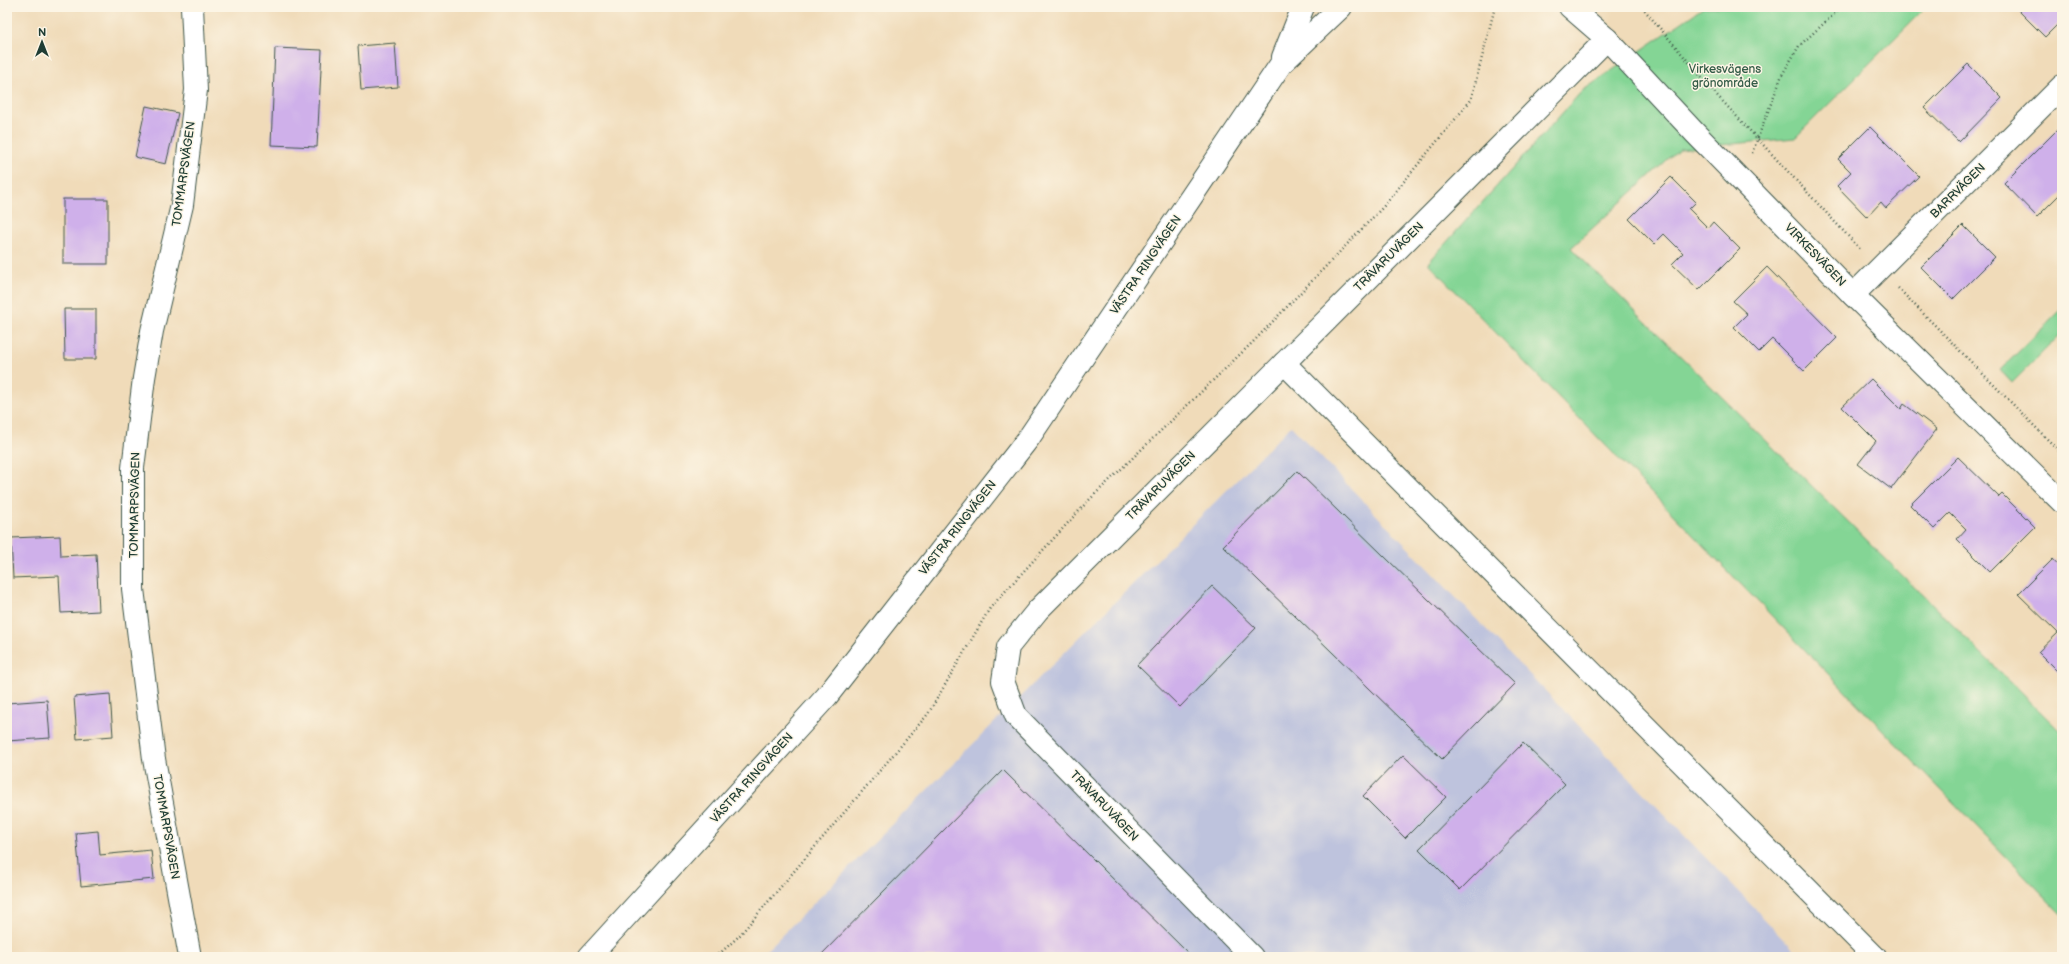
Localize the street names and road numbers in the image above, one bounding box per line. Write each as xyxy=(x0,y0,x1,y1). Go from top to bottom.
street label: TOMMARPSVÄGEN xyxy=(168,120,199,228)
street label: BARRVÄGEN xyxy=(1927,160,1989,222)
street label: VÄSTRA RINGVÄGEN xyxy=(1106,212,1185,318)
street label: TRÄVARUVÄGEN xyxy=(1350,218,1427,295)
street label: VIRKESVÄGEN xyxy=(1781,220,1850,290)
street label: TRÄVARUVÄGEN xyxy=(1122,447,1199,524)
street label: TOMMARPSVÄGEN xyxy=(126,452,143,558)
street label: VÄSTRA RINGVÄGEN xyxy=(915,477,1000,579)
street label: VÄSTRA RINGVÄGEN xyxy=(707,729,797,826)
street label: TRÄVARUVÄGEN xyxy=(1067,767,1142,844)
street label: TOMMARPSVÄGEN xyxy=(149,773,184,881)

